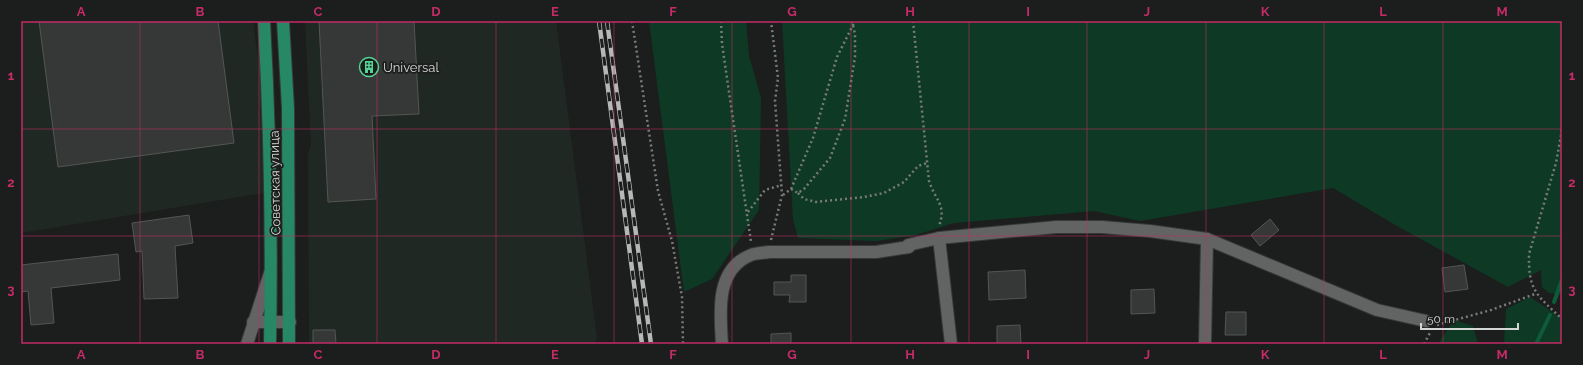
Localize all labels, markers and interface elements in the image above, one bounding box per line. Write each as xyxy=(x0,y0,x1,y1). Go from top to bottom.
text: A xyxy=(77,4,86,19)
text: B xyxy=(196,4,205,19)
text: C xyxy=(314,4,323,19)
text: D xyxy=(431,4,441,19)
text: E xyxy=(551,4,559,19)
text: F xyxy=(669,4,677,19)
text: G xyxy=(787,4,797,19)
text: H xyxy=(905,4,915,19)
text: I xyxy=(1026,4,1030,19)
text: J xyxy=(1144,4,1150,19)
text: K xyxy=(1261,4,1270,19)
text: L xyxy=(1379,4,1387,19)
text: M xyxy=(1496,4,1508,19)
building icon: Universal xyxy=(358,56,380,78)
place label: Universal xyxy=(383,60,439,75)
text: 1 xyxy=(8,68,15,83)
text: 1 xyxy=(1569,68,1576,83)
street label: Советская улица xyxy=(267,130,283,236)
text: 2 xyxy=(7,175,15,190)
text: 2 xyxy=(1568,175,1576,190)
text: 3 xyxy=(7,282,15,297)
text: 3 xyxy=(1568,282,1576,297)
scale bar xyxy=(1421,305,1518,331)
text: 50 m xyxy=(1427,312,1455,326)
text: A xyxy=(77,347,86,362)
text: B xyxy=(196,347,205,362)
text: C xyxy=(314,347,323,362)
text: D xyxy=(431,347,441,362)
text: E xyxy=(551,347,559,362)
text: F xyxy=(669,347,677,362)
text: G xyxy=(787,347,797,362)
text: H xyxy=(905,347,915,362)
text: I xyxy=(1026,347,1030,362)
text: J xyxy=(1144,347,1150,362)
text: K xyxy=(1261,347,1270,362)
text: L xyxy=(1379,347,1387,362)
text: M xyxy=(1496,347,1508,362)

